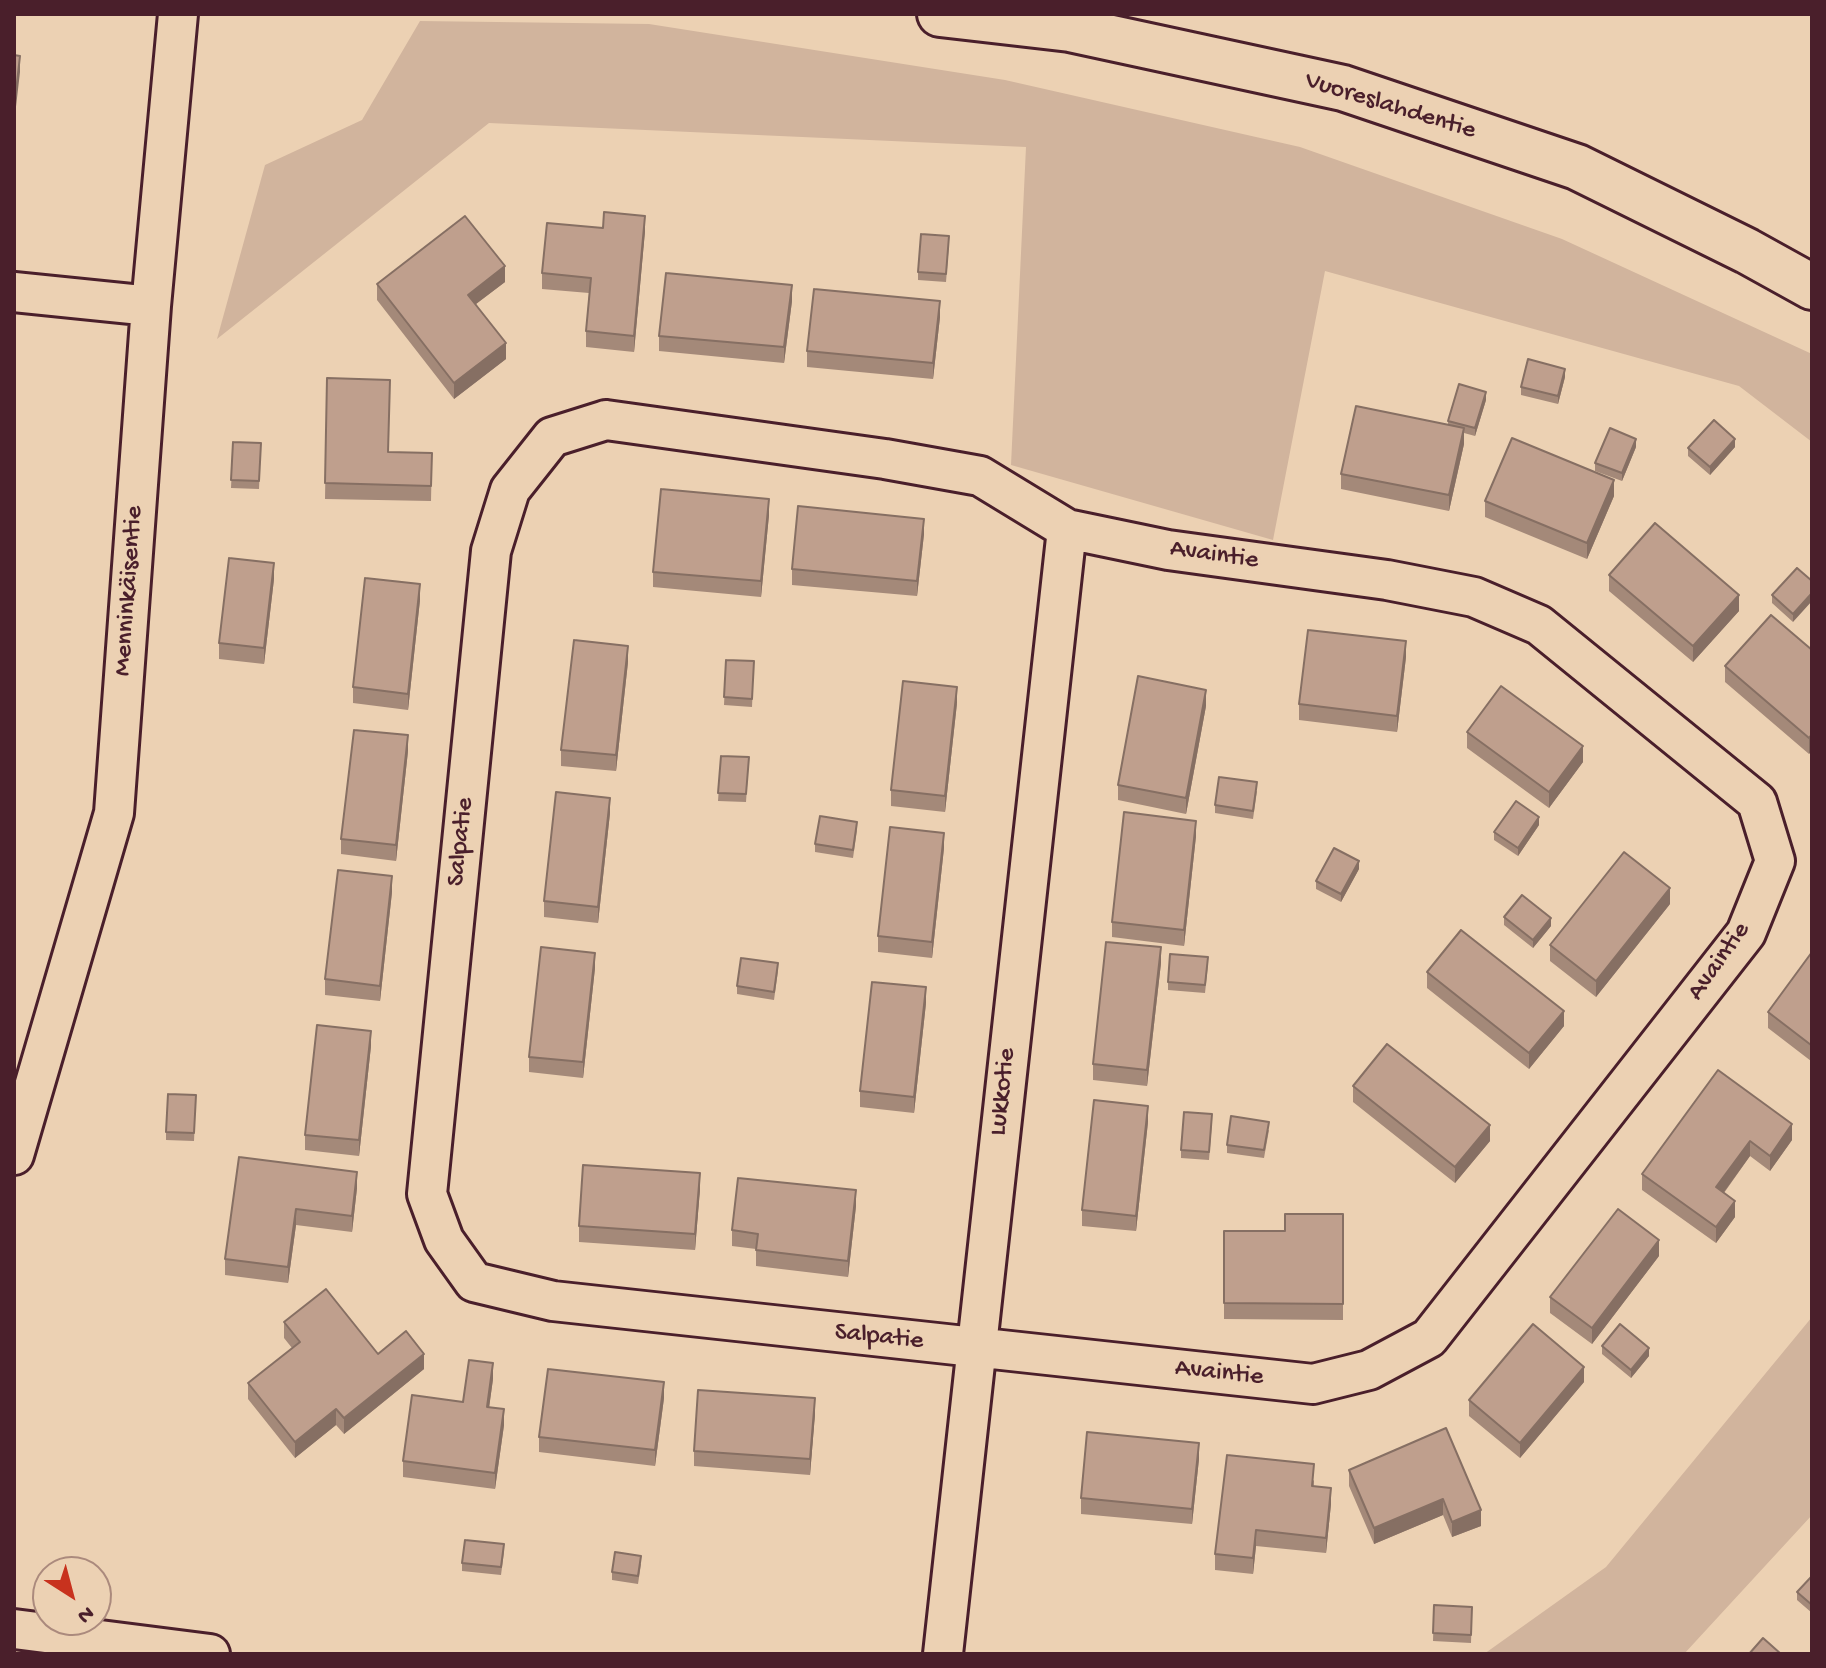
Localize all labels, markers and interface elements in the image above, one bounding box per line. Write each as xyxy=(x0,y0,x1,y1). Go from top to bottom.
street label: Vuoreslahdentie xyxy=(1301,66,1479,148)
street label: Menninkäisentie xyxy=(108,505,152,677)
street label: Avaintie xyxy=(1168,534,1260,578)
street label: Salpatie xyxy=(442,796,482,888)
street label: Avaintie xyxy=(1682,917,1758,1007)
street label: Lukkotie xyxy=(984,1047,1024,1137)
street label: Salpatie xyxy=(833,1318,925,1358)
street label: Avaintie xyxy=(1173,1354,1265,1394)
north arrow xyxy=(32,1556,112,1636)
text: N xyxy=(71,1599,98,1629)

